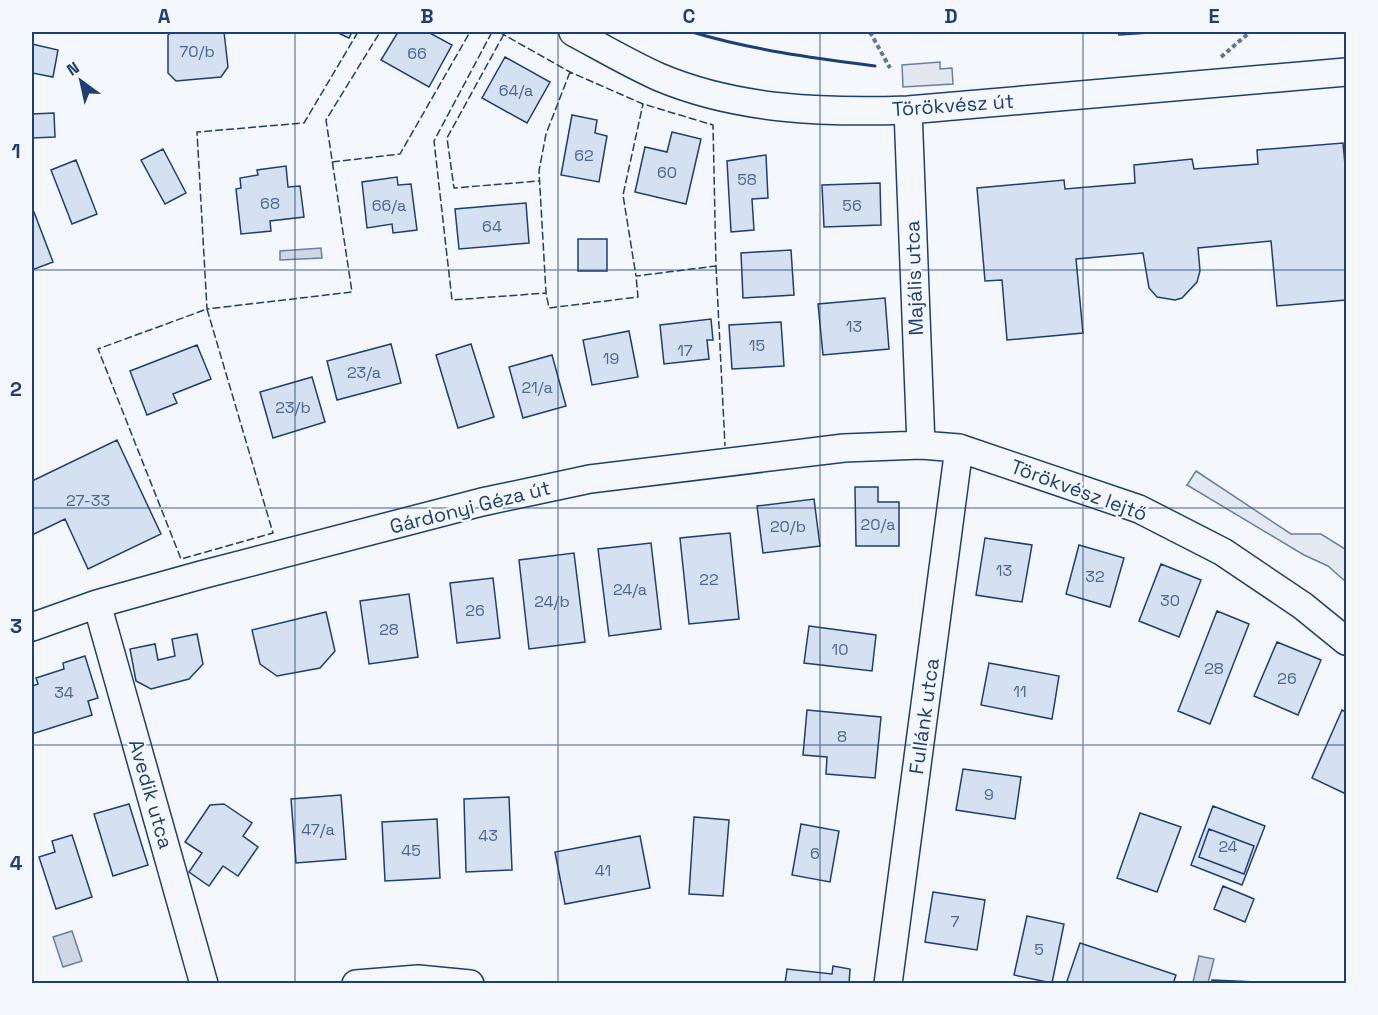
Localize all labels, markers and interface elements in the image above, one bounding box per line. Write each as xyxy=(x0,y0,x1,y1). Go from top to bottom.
text: A xyxy=(158,3,171,29)
text: B xyxy=(420,3,434,29)
text: C xyxy=(683,3,696,29)
text: D xyxy=(944,3,958,29)
text: E xyxy=(1208,3,1220,29)
house number: 70/b xyxy=(179,41,215,62)
house number: 66 xyxy=(407,43,427,64)
north arrow xyxy=(51,51,111,111)
text: N xyxy=(63,57,83,81)
house number: 64/a xyxy=(499,80,533,101)
street label: Törökvész út xyxy=(891,88,1015,122)
text: 1 xyxy=(11,138,21,164)
house number: 62 xyxy=(574,145,594,166)
house number: 60 xyxy=(657,162,677,183)
house number: 58 xyxy=(737,169,757,190)
house number: 68 xyxy=(260,193,280,214)
house number: 66/a xyxy=(372,195,406,216)
house number: 56 xyxy=(842,195,862,216)
house number: 64 xyxy=(482,216,502,237)
street label: Majális utca xyxy=(899,220,929,336)
house number: 13 xyxy=(846,316,862,337)
house number: 15 xyxy=(749,335,765,356)
house number: 17 xyxy=(677,340,693,361)
house number: 19 xyxy=(603,348,619,369)
house number: 23/a xyxy=(347,362,381,383)
text: 2 xyxy=(10,376,22,402)
house number: 21/a xyxy=(521,377,553,398)
house number: 23/b xyxy=(275,397,311,418)
street label: Törökvész lejtő xyxy=(1007,453,1151,527)
street label: Gárdonyi Géza út xyxy=(387,474,553,540)
house number: 27-33 xyxy=(66,490,110,511)
house number: 20/a xyxy=(861,514,895,535)
house number: 20/b xyxy=(770,516,806,537)
house number: 13 xyxy=(996,560,1012,581)
house number: 32 xyxy=(1085,566,1105,587)
house number: 22 xyxy=(699,569,719,590)
house number: 24/a xyxy=(613,579,647,600)
house number: 30 xyxy=(1160,590,1180,611)
house number: 24/b xyxy=(534,591,570,612)
house number: 26 xyxy=(465,600,485,621)
text: 3 xyxy=(10,613,22,639)
house number: 28 xyxy=(379,619,399,640)
house number: 10 xyxy=(832,639,848,660)
street label: Fullánk utca xyxy=(903,656,945,776)
house number: 28 xyxy=(1204,658,1224,679)
house number: 26 xyxy=(1277,668,1297,689)
house number: 11 xyxy=(1013,681,1027,702)
house number: 34 xyxy=(54,682,74,703)
house number: 8 xyxy=(837,726,847,747)
street label: Avedik utca xyxy=(123,736,179,852)
house number: 9 xyxy=(984,784,994,805)
house number: 47/a xyxy=(301,819,335,840)
house number: 43 xyxy=(478,825,498,846)
house number: 24 xyxy=(1218,836,1238,857)
house number: 45 xyxy=(401,840,421,861)
house number: 6 xyxy=(810,843,820,864)
text: 4 xyxy=(10,850,23,876)
house number: 41 xyxy=(595,860,611,881)
house number: 7 xyxy=(950,911,960,932)
house number: 5 xyxy=(1034,939,1044,960)

